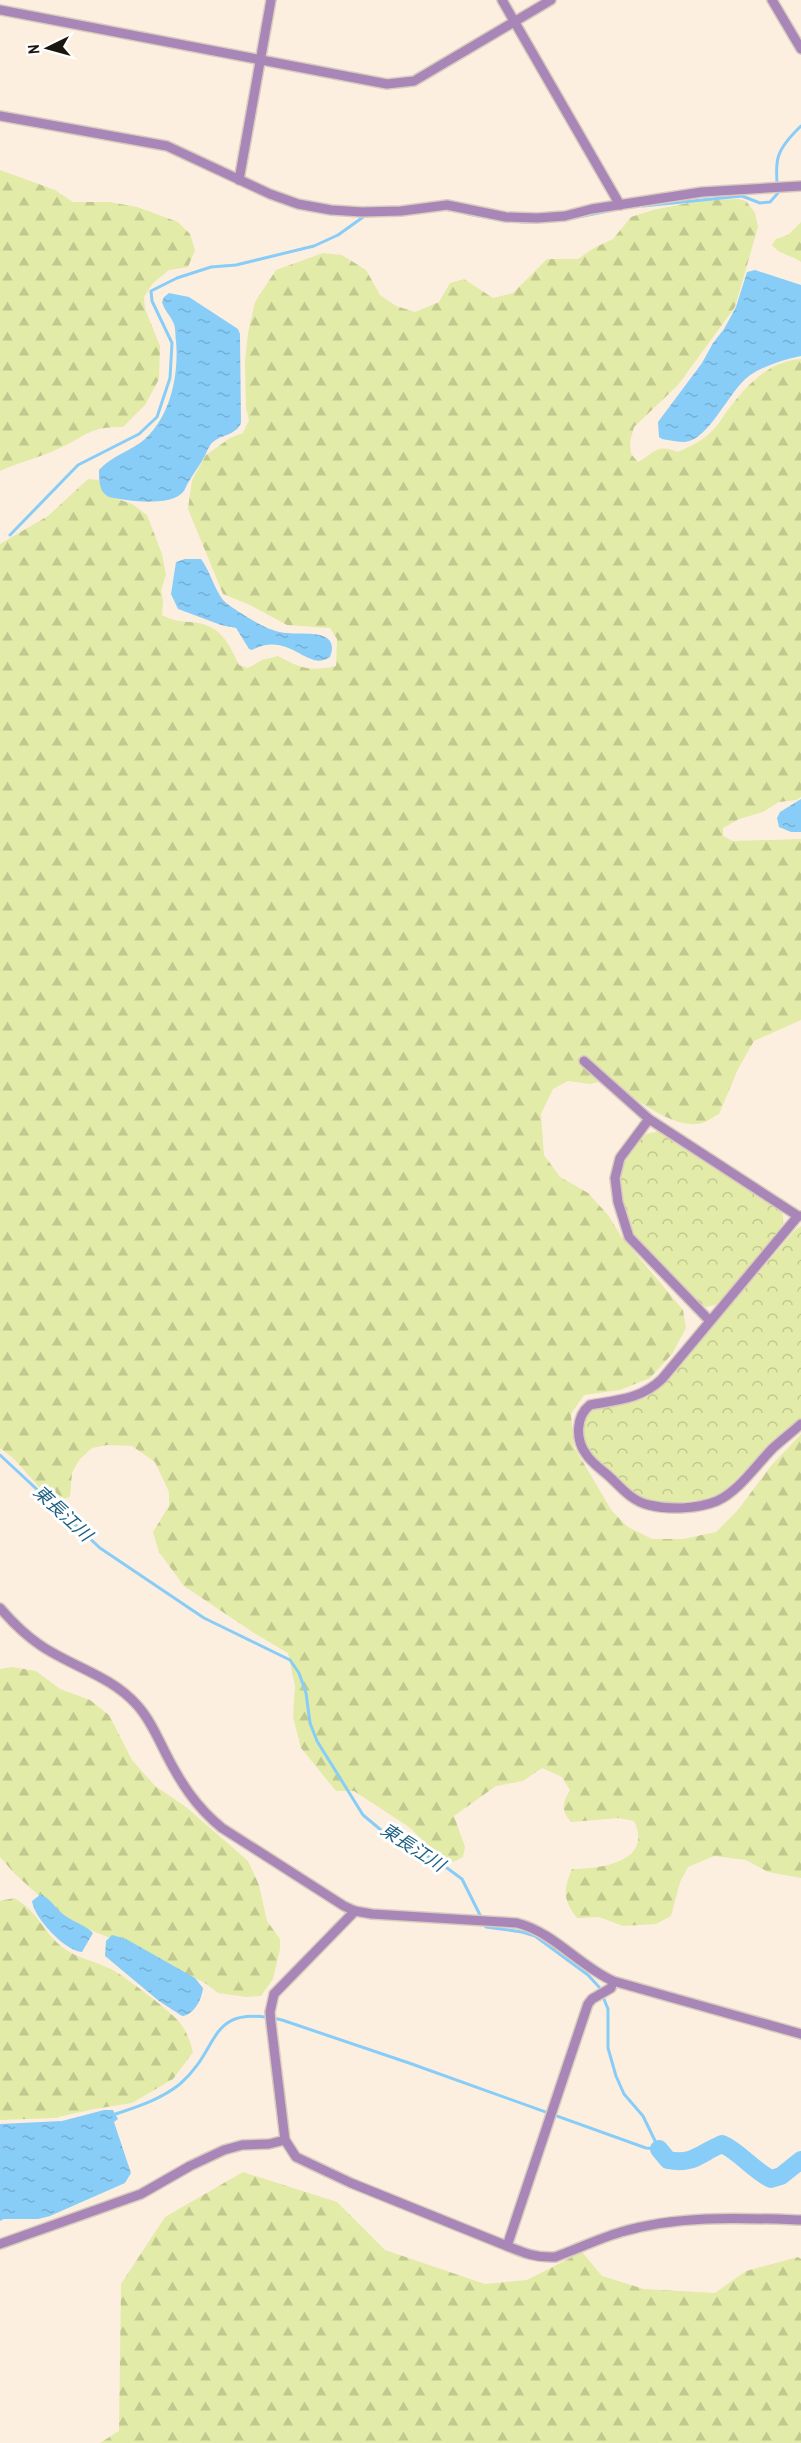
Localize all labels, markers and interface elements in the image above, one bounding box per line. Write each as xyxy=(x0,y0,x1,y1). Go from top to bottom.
north arrow xyxy=(18,18,78,78)
text: N xyxy=(22,44,44,55)
water label: 東長江川 xyxy=(28,1479,99,1548)
water label: 東長江川 xyxy=(376,1817,452,1878)

